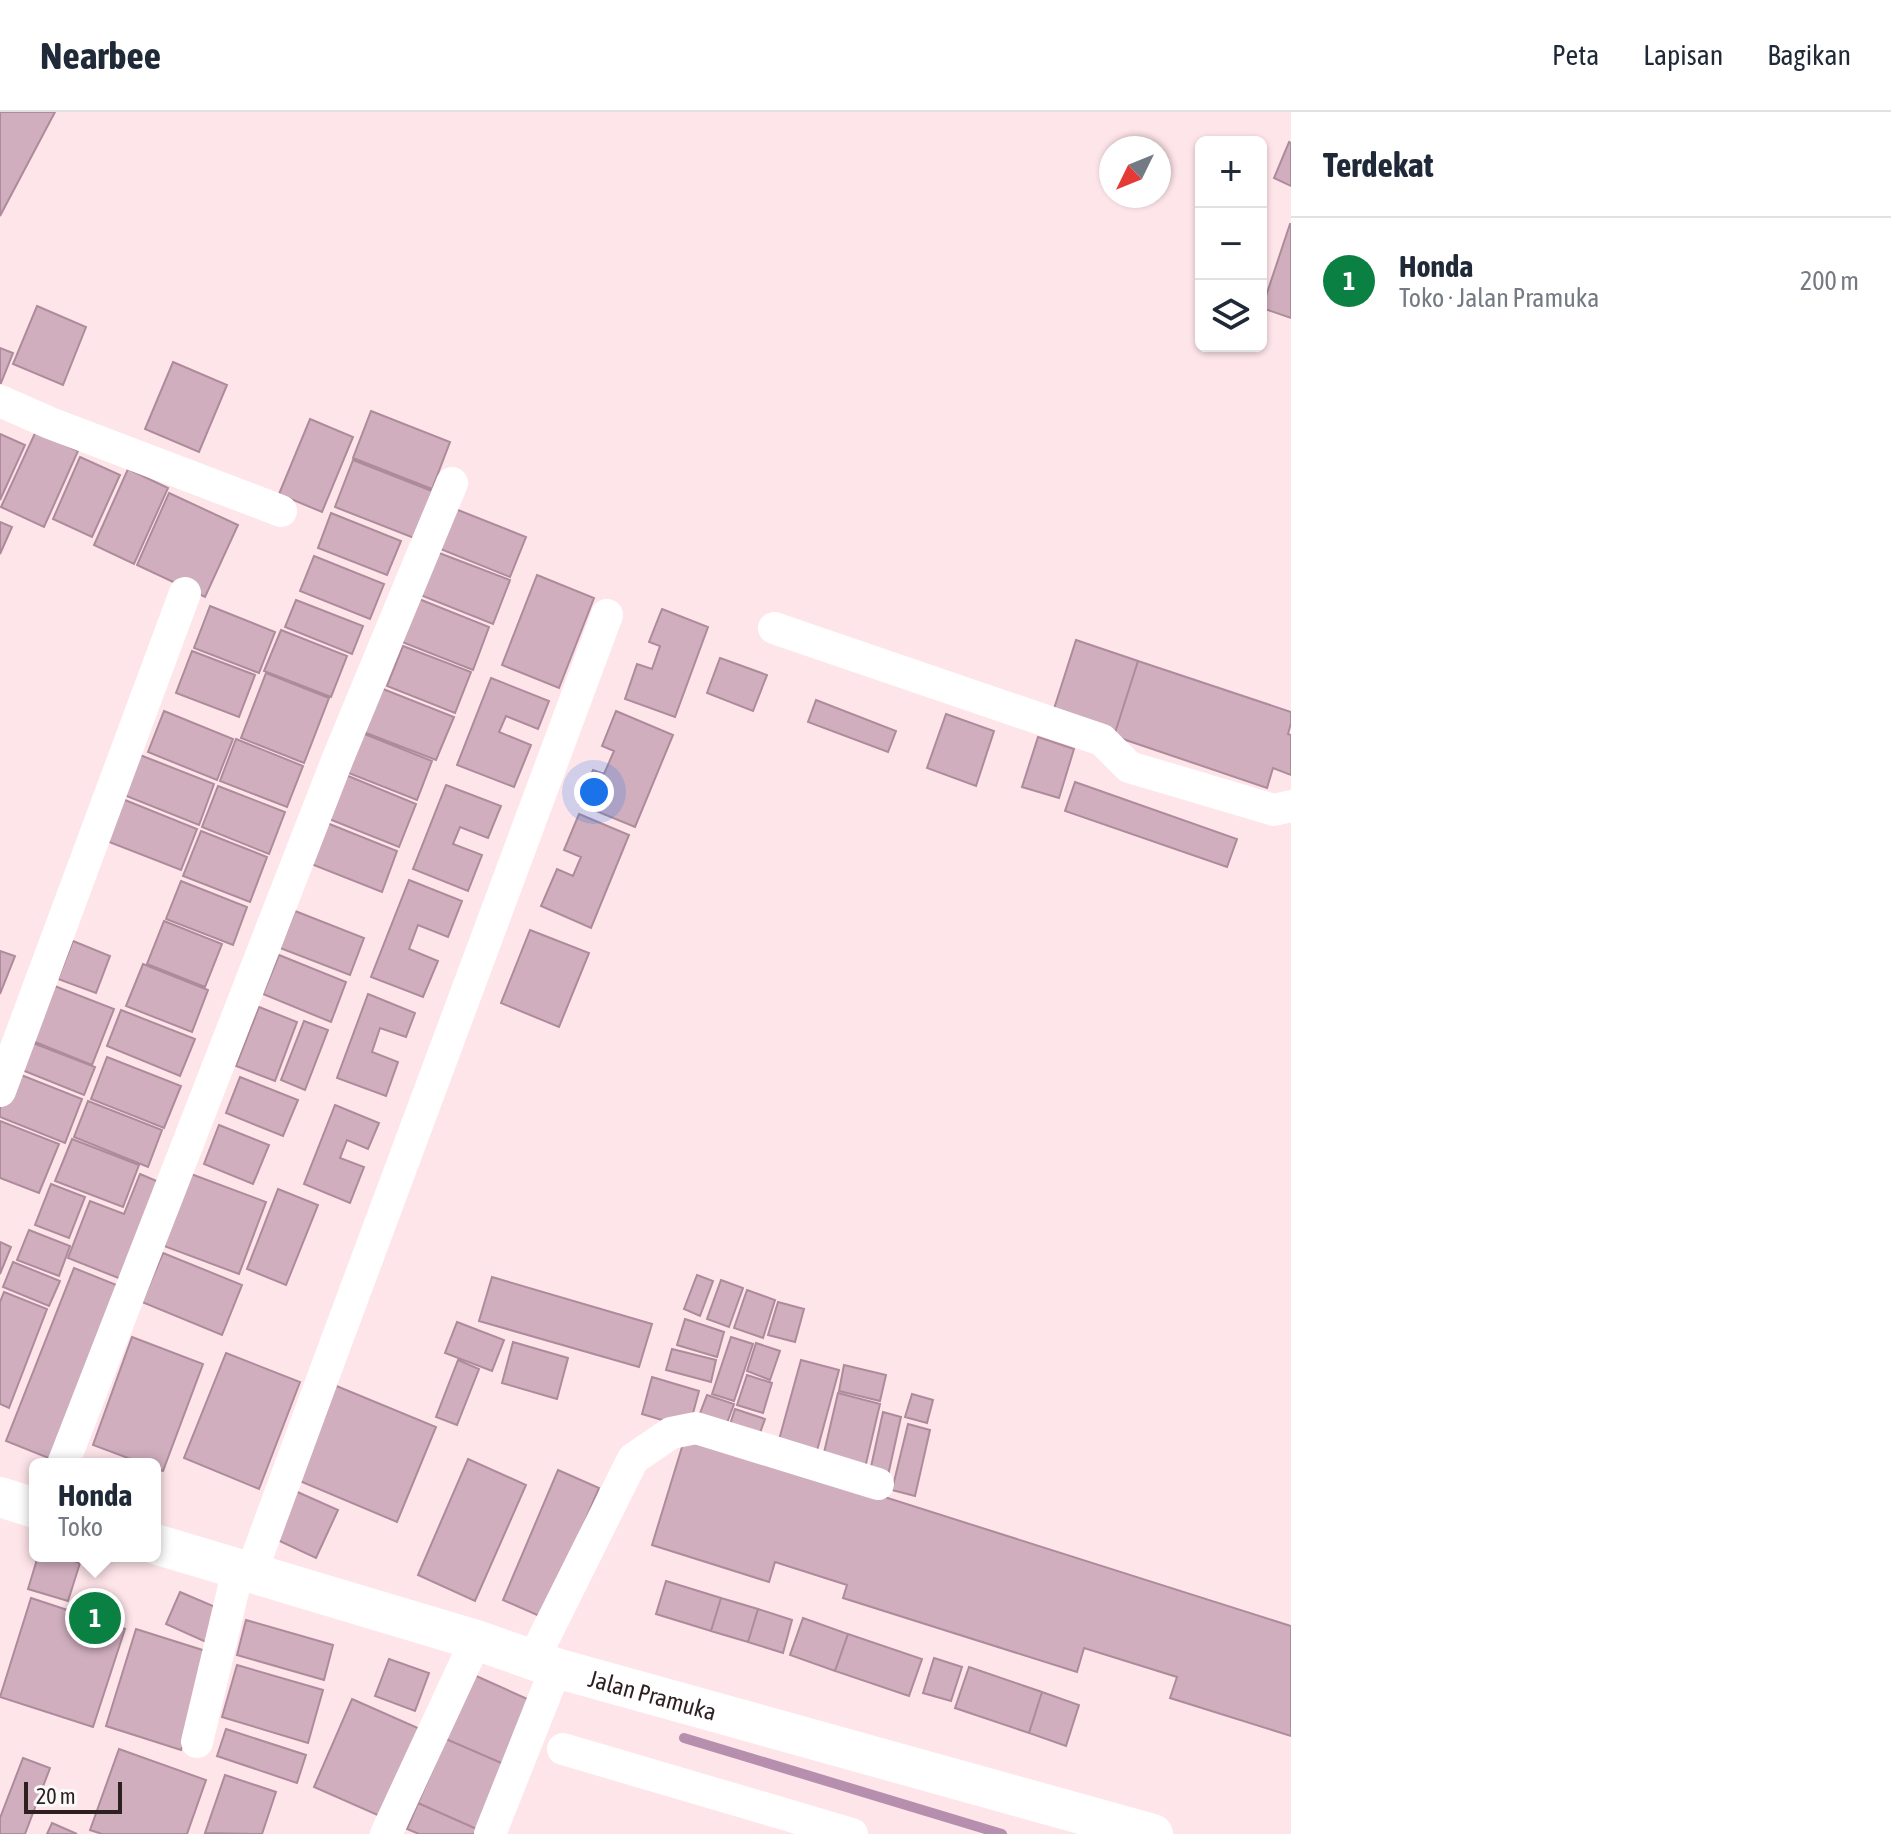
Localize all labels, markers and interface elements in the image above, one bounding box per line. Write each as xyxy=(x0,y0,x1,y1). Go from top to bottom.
text: Nearbee xyxy=(40,34,161,77)
text: Peta xyxy=(1552,39,1599,71)
text: Lapisan xyxy=(1643,39,1723,71)
text: Bagikan xyxy=(1767,39,1851,71)
north arrow xyxy=(1099,136,1171,208)
map controls xyxy=(1195,136,1267,352)
button: + xyxy=(1195,136,1267,208)
text: Terdekat xyxy=(1323,145,1433,184)
button: − xyxy=(1195,208,1267,280)
text: Honda xyxy=(1399,249,1473,283)
text: 1 xyxy=(1343,266,1355,296)
text: 200 m xyxy=(1800,266,1859,296)
button: layers xyxy=(1195,280,1267,352)
text: Toko · Jalan Pramuka xyxy=(1399,283,1599,313)
your location xyxy=(574,772,614,812)
popup xyxy=(29,1458,161,1562)
text: Honda xyxy=(58,1478,132,1512)
text: Toko xyxy=(58,1512,103,1542)
pin: 1 xyxy=(69,1588,121,1648)
street label: Jalan Pramuka xyxy=(586,1664,719,1725)
scale bar xyxy=(24,1778,122,1814)
text: 20 m xyxy=(36,1783,76,1809)

